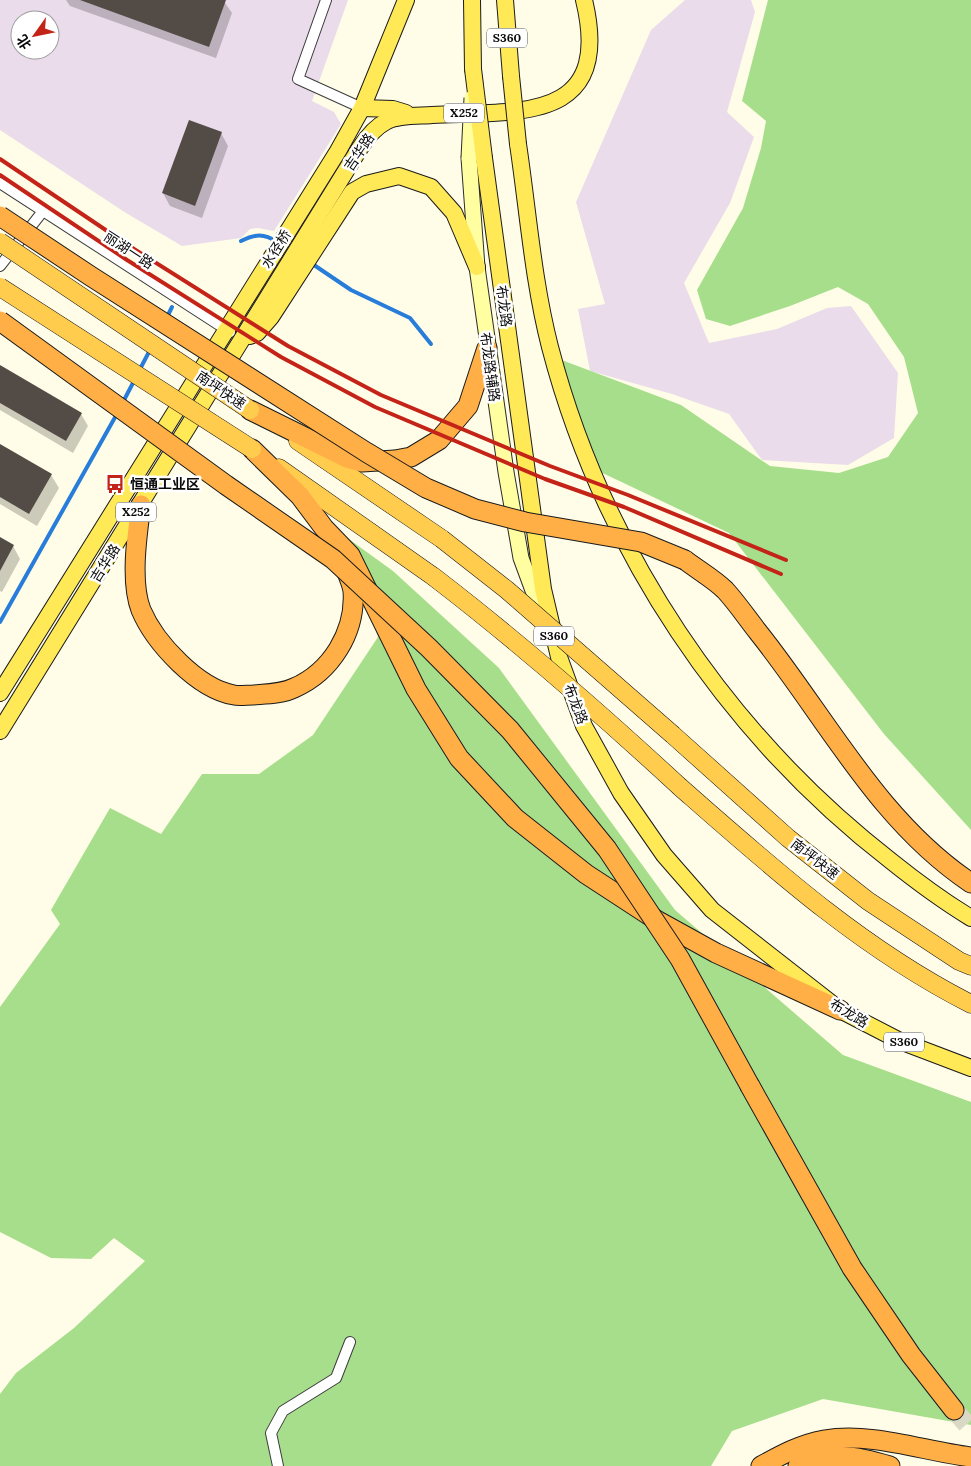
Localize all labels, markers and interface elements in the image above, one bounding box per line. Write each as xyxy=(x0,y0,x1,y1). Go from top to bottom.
north arrow xyxy=(10,10,60,60)
road number: S360 xyxy=(487,28,527,48)
text: 北 xyxy=(13,31,35,53)
road number: X252 xyxy=(444,104,484,122)
street label: 吉华路 xyxy=(340,130,378,174)
street label: 水径桥 xyxy=(257,226,295,272)
street label: 丽湖一路 xyxy=(101,227,157,273)
street label: 布龙路 xyxy=(492,284,516,328)
street label: 布龙路辅路 xyxy=(476,331,504,403)
street label: 南坪快速 xyxy=(193,367,249,413)
bus stop icon: 恒通工业区 xyxy=(104,473,126,495)
place label: 恒通工业区 xyxy=(130,475,200,493)
road number: X252 xyxy=(116,502,156,522)
street label: 吉华路 xyxy=(86,540,124,586)
road number: S360 xyxy=(534,626,574,646)
street label: 布龙路 xyxy=(560,681,592,727)
street label: 南坪快速 xyxy=(787,835,843,883)
street label: 布龙路 xyxy=(826,994,872,1032)
road number: S360 xyxy=(884,1032,924,1052)

